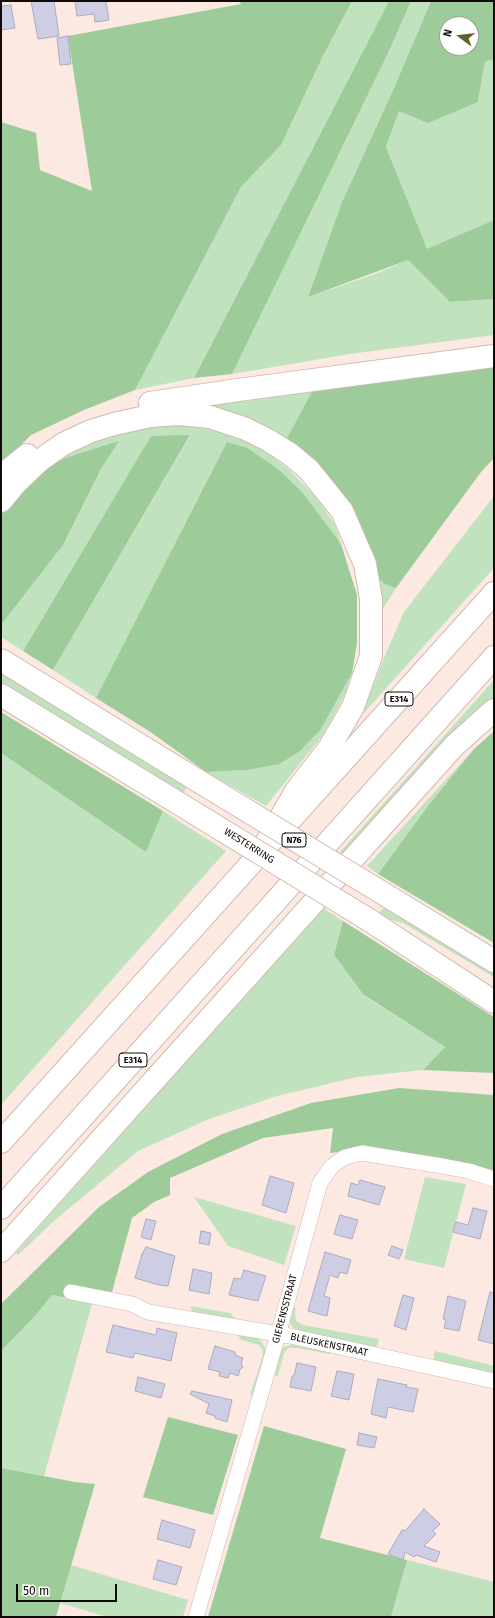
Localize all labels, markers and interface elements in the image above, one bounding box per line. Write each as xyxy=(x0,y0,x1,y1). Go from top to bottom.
north arrow xyxy=(439,16,479,56)
text: N xyxy=(441,28,455,38)
road number: E314 xyxy=(385,692,413,706)
street label: WESTERRING xyxy=(221,826,277,866)
road number: N76 xyxy=(282,833,306,847)
road number: E314 xyxy=(119,1053,147,1067)
street label: GIERENSSTRAAT xyxy=(270,1273,300,1345)
street label: BLEUSKENSTRAAT xyxy=(289,1331,369,1359)
scale bar xyxy=(18,1576,119,1602)
text: 50 m xyxy=(23,1584,49,1598)

